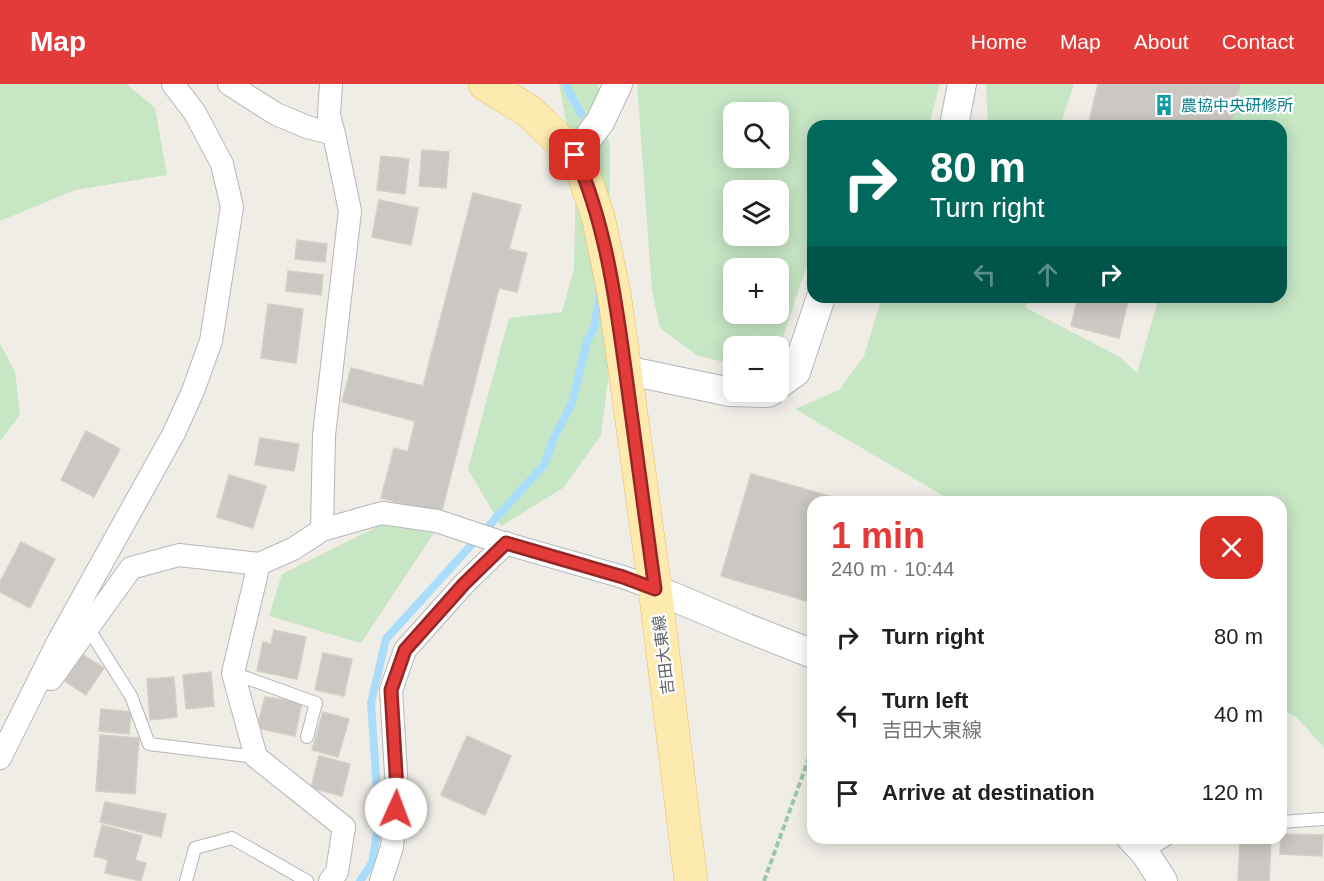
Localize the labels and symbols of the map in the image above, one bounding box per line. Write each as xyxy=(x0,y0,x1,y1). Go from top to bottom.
building icon: 農協中央研修所 xyxy=(1152,93,1176,117)
place label: 農協中央研修所 xyxy=(1181,97,1293,114)
pin xyxy=(549,129,600,180)
street label: 吉田大東線 xyxy=(650,614,677,696)
position arrow xyxy=(364,777,428,841)

